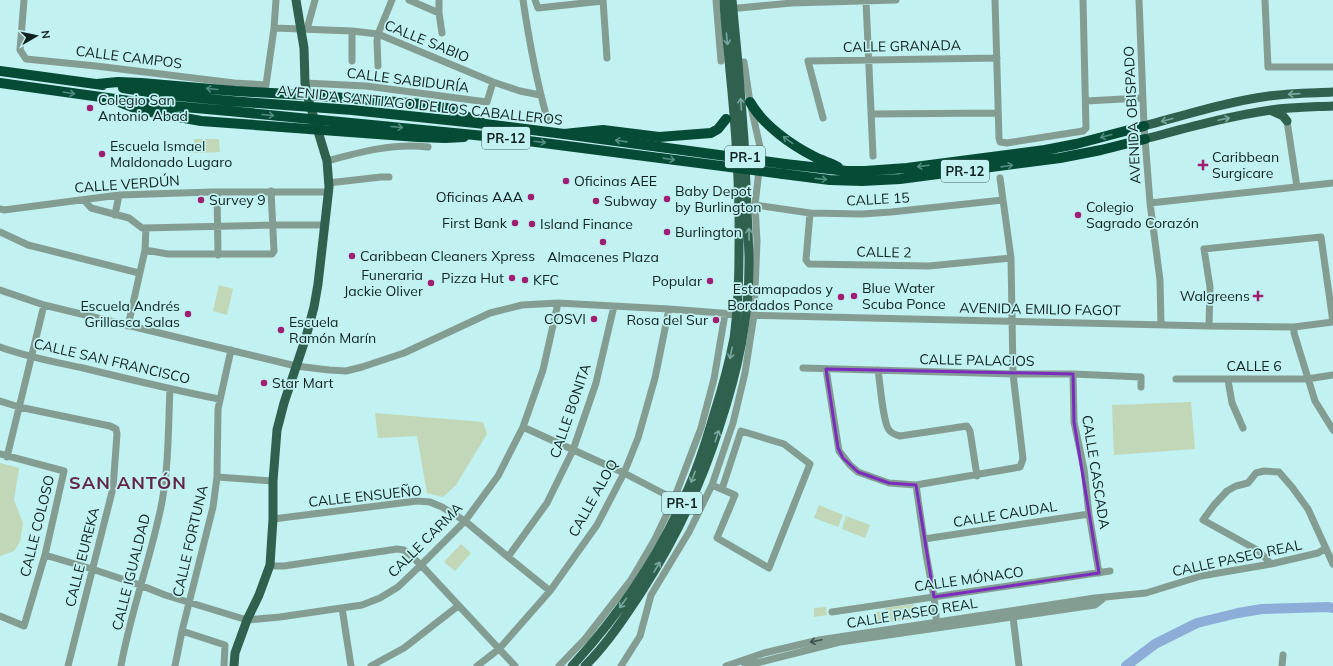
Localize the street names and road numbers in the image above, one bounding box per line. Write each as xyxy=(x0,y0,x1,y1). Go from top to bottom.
street label: CALLE SABIO xyxy=(382,16,472,66)
street label: CALLE GRANADA xyxy=(843,36,962,56)
street label: CALLE CAMPOS xyxy=(75,42,183,72)
street label: AVENIDA OBISPADO xyxy=(1119,46,1145,184)
street label: CALLE SABIDURÍA xyxy=(346,64,471,97)
street label: AVENIDA SANTIAGO DE LOS CABALLEROS xyxy=(276,81,564,129)
road number: PR-12 xyxy=(482,127,530,149)
road number: PR-1 xyxy=(725,146,765,168)
road number: PR-12 xyxy=(941,160,989,182)
street label: CALLE VERDÚN xyxy=(74,171,180,197)
street label: CALLE 15 xyxy=(846,188,910,210)
street label: CALLE 2 xyxy=(856,243,912,261)
street label: AVENIDA EMILIO FAGOT xyxy=(959,299,1121,319)
street label: CALLE SAN FRANCISCO xyxy=(32,334,192,388)
street label: CALLE PALACIOS xyxy=(919,350,1035,370)
street label: CALLE 6 xyxy=(1226,357,1282,375)
street label: CALLE BONITA xyxy=(545,361,595,461)
street label: CALLE CASCADA xyxy=(1078,414,1114,531)
street label: CALLE ALOQ xyxy=(564,456,622,540)
street label: CALLE COLOSO xyxy=(16,473,58,579)
street label: CALLE ENSUEÑO xyxy=(307,481,423,511)
street label: CALLE FORTUNA xyxy=(168,483,212,599)
road number: PR-1 xyxy=(662,492,702,514)
street label: CALLE CAUDAL xyxy=(952,497,1058,531)
street label: CALLE CARMA xyxy=(384,498,467,581)
street label: CALLE EUREKA xyxy=(61,505,103,609)
street label: CALLE IGUALDAD xyxy=(108,512,154,632)
street label: CALLE PASEO REAL xyxy=(1171,535,1304,581)
street label: CALLE MÓNACO xyxy=(913,562,1025,596)
street label: CALLE PASEO REAL xyxy=(845,594,979,632)

